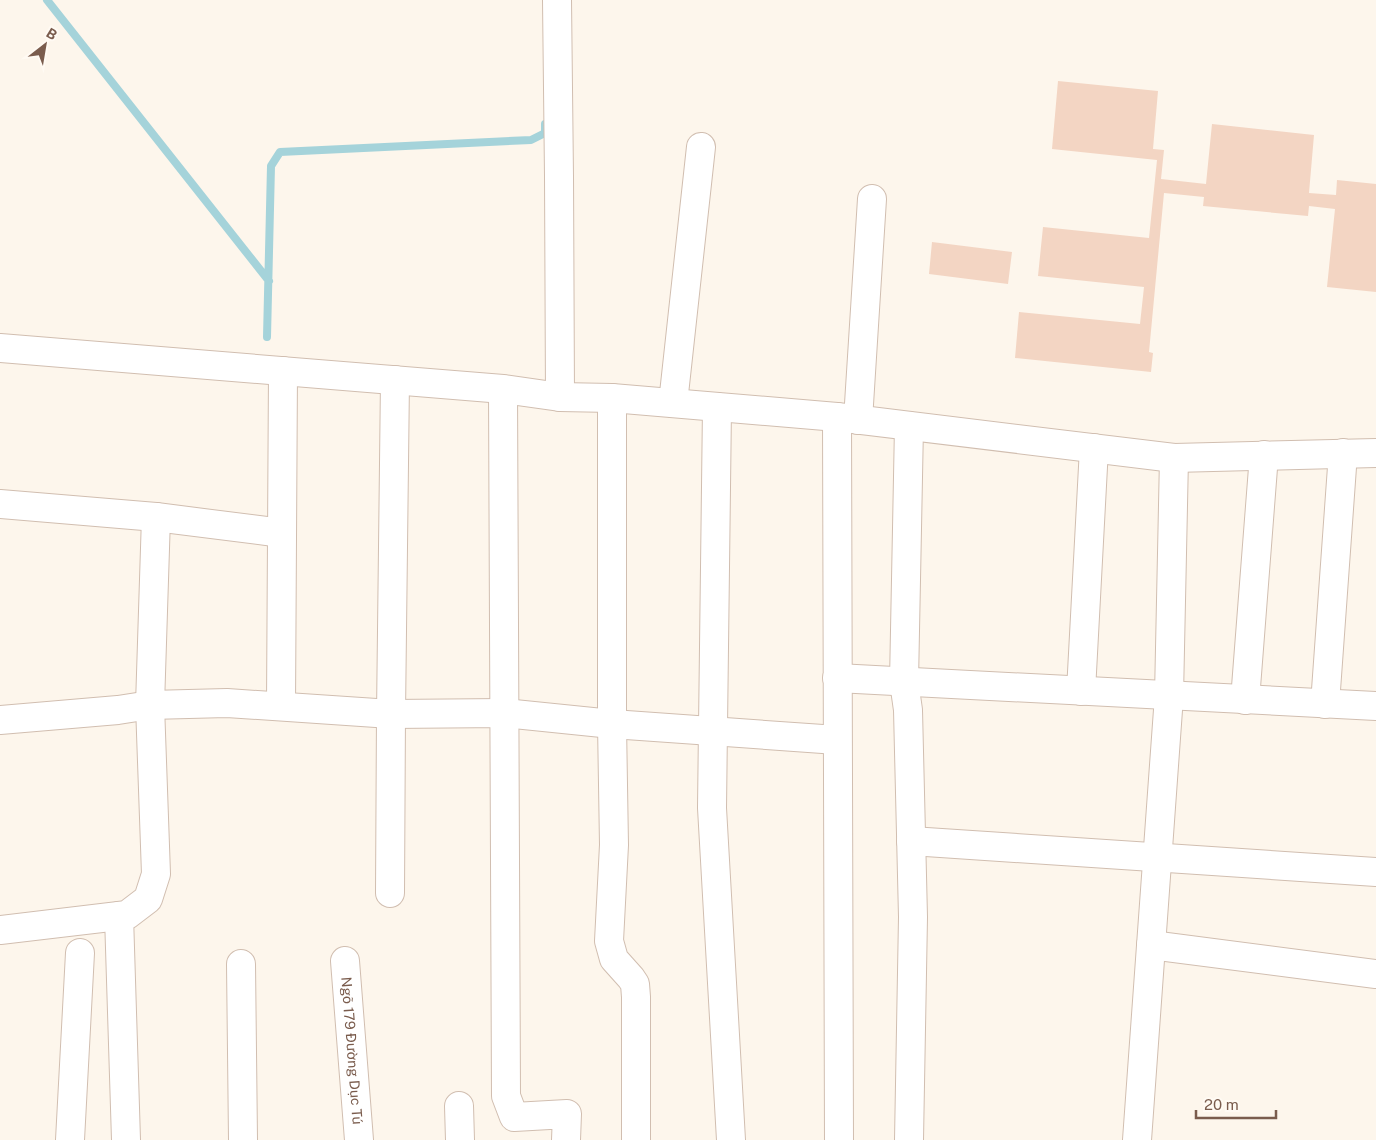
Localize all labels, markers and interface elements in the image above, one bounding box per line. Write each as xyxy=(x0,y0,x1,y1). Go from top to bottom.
north arrow xyxy=(20,20,70,70)
text: B xyxy=(43,25,60,43)
street label: Ngõ 179 Đường Dục Tú xyxy=(338,976,366,1125)
scale bar xyxy=(1196,1088,1276,1120)
text: 20 m xyxy=(1204,1096,1239,1113)

